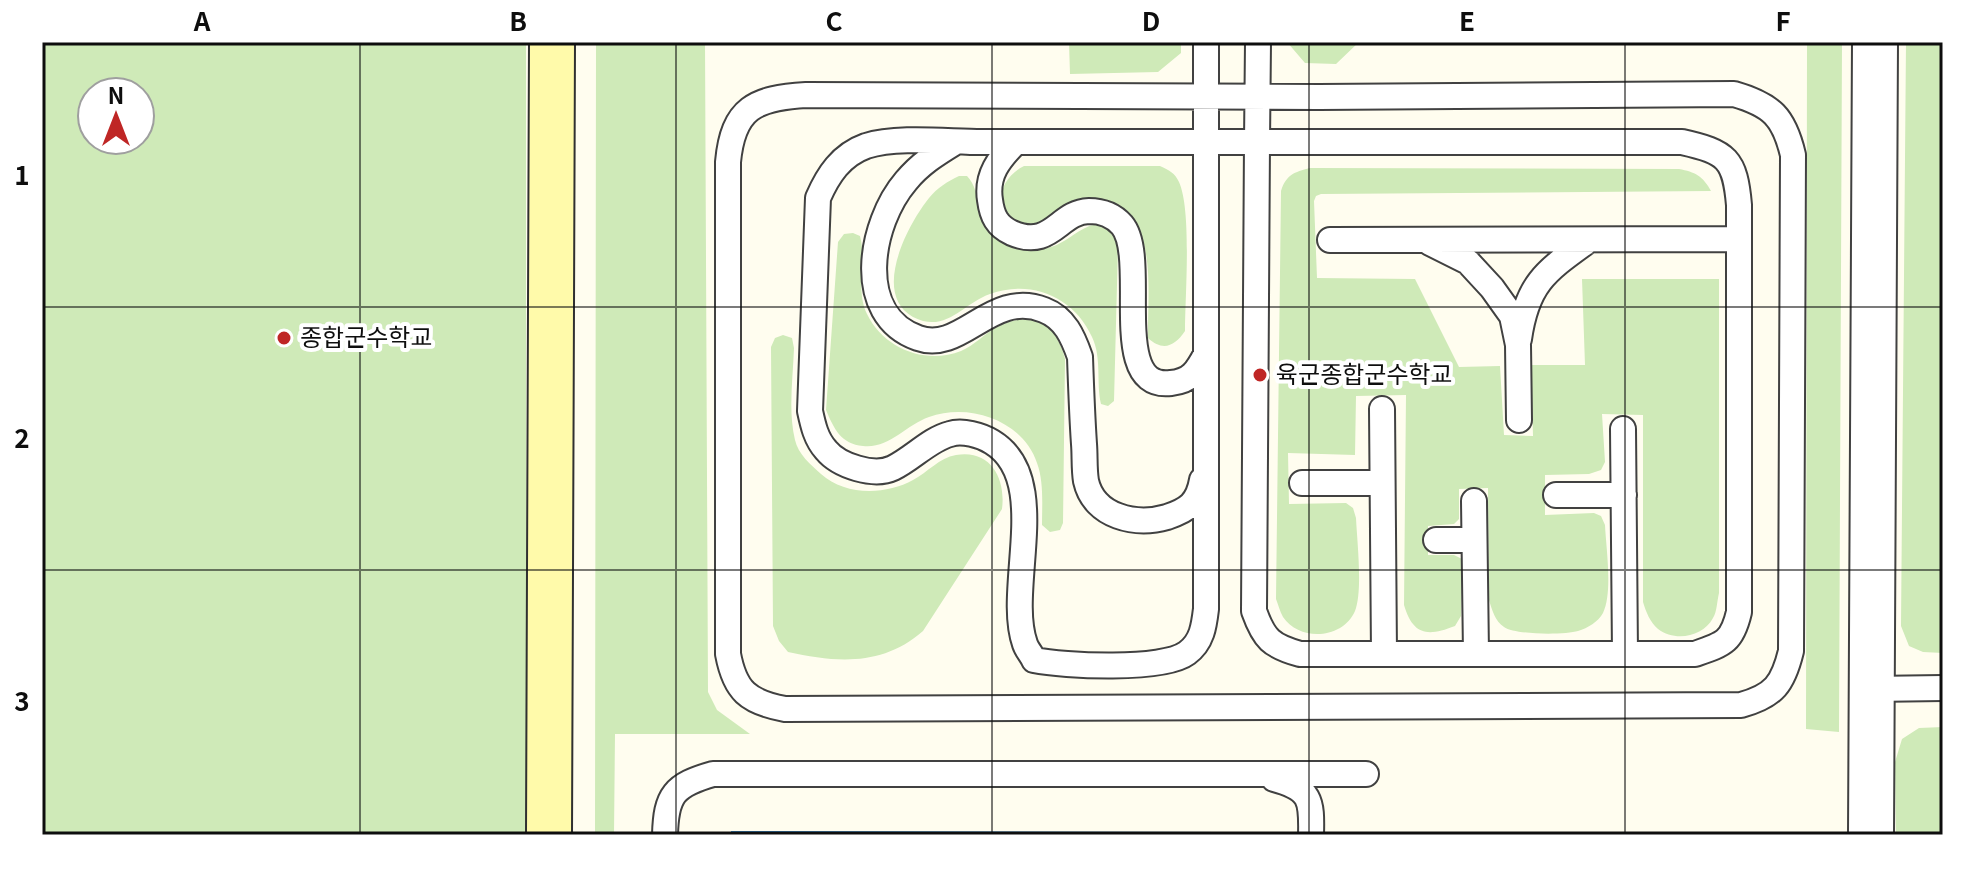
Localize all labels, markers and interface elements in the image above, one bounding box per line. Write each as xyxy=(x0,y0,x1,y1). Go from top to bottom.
text: A xyxy=(193,1,211,38)
text: B xyxy=(509,1,527,38)
text: C xyxy=(825,1,843,38)
text: D xyxy=(1142,1,1160,38)
text: E xyxy=(1459,1,1475,38)
text: F xyxy=(1775,1,1791,38)
north arrow xyxy=(76,76,156,156)
text: N xyxy=(108,78,124,110)
text: 1 xyxy=(14,155,30,192)
place label: 종합군수학교 xyxy=(300,318,432,353)
marker: 종합군수학교 xyxy=(275,329,293,347)
place label: 육군종합군수학교 xyxy=(1276,355,1453,390)
marker: 육군종합군수학교 xyxy=(1251,366,1269,384)
text: 2 xyxy=(14,418,30,455)
text: 3 xyxy=(14,681,30,718)

